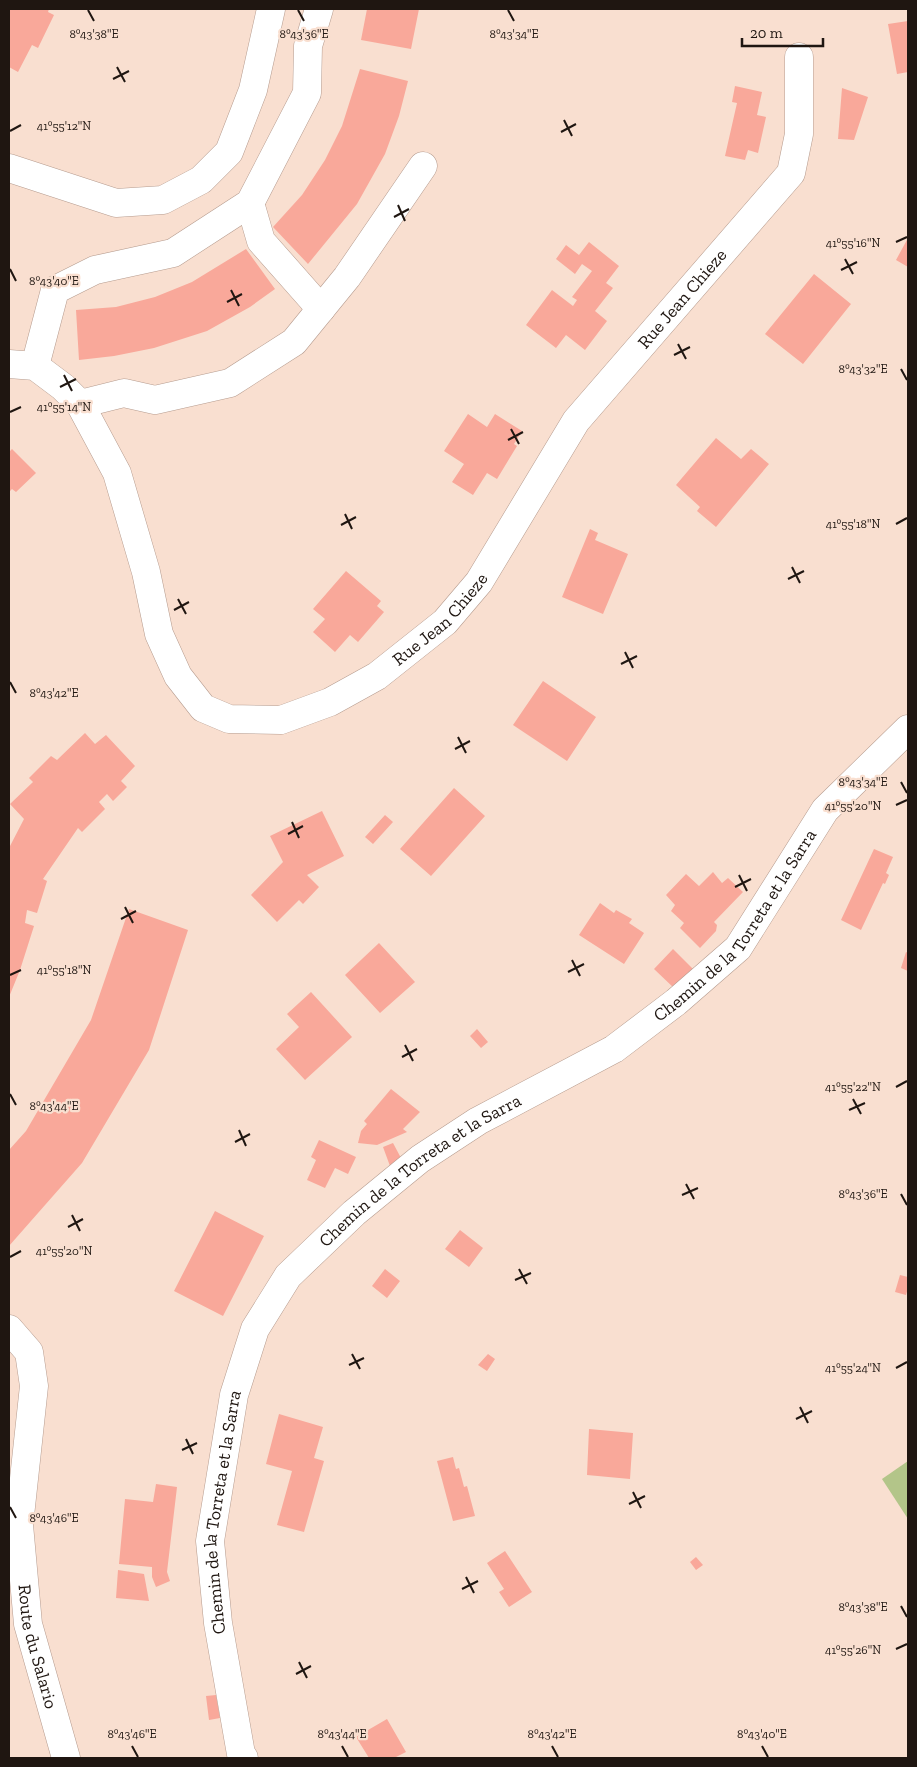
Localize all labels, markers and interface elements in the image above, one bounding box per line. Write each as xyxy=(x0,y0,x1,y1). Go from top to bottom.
scale bar xyxy=(742,15,823,47)
text: 20 m xyxy=(750,24,783,42)
text: 8°43'38"E xyxy=(69,27,119,41)
text: 8°43'36"E xyxy=(279,27,329,41)
text: 8°43'34"E xyxy=(490,27,538,41)
text: 41°55'12"N xyxy=(37,119,91,133)
text: 41°55'16"N xyxy=(826,236,880,250)
street label: Rue Jean Chieze xyxy=(633,244,731,353)
text: 8°43'40"E xyxy=(29,274,79,288)
text: 8°43'32"E xyxy=(839,362,887,376)
text: 41°55'14"N xyxy=(37,400,91,414)
text: 41°55'18"N xyxy=(826,517,880,531)
street label: Rue Jean Chieze xyxy=(388,569,493,670)
text: 8°43'42"E xyxy=(29,686,79,700)
text: 8°43'34"E xyxy=(839,775,887,789)
text: 41°55'20"N xyxy=(825,799,881,813)
street label: Chemin de la Torreta et la Sarra xyxy=(649,825,821,1026)
text: 41°55'18"N xyxy=(37,963,91,977)
text: 41°55'22"N xyxy=(825,1080,881,1094)
street label: Chemin de la Torreta et la Sarra xyxy=(314,1089,525,1252)
text: 8°43'44"E xyxy=(29,1099,79,1113)
text: 8°43'36"E xyxy=(838,1187,888,1201)
text: 41°55'20"N xyxy=(36,1244,92,1258)
text: 41°55'24"N xyxy=(825,1361,881,1375)
street label: Chemin de la Torreta et la Sarra xyxy=(199,1387,246,1636)
text: 8°43'46"E xyxy=(29,1511,79,1525)
street label: Route du Salario xyxy=(13,1583,62,1711)
text: 8°43'38"E xyxy=(838,1600,888,1614)
text: 41°55'26"N xyxy=(825,1643,881,1657)
text: 8°43'46"E xyxy=(107,1727,157,1741)
text: 8°43'44"E xyxy=(317,1727,367,1741)
text: 8°43'42"E xyxy=(527,1727,577,1741)
text: 8°43'40"E xyxy=(737,1727,787,1741)

